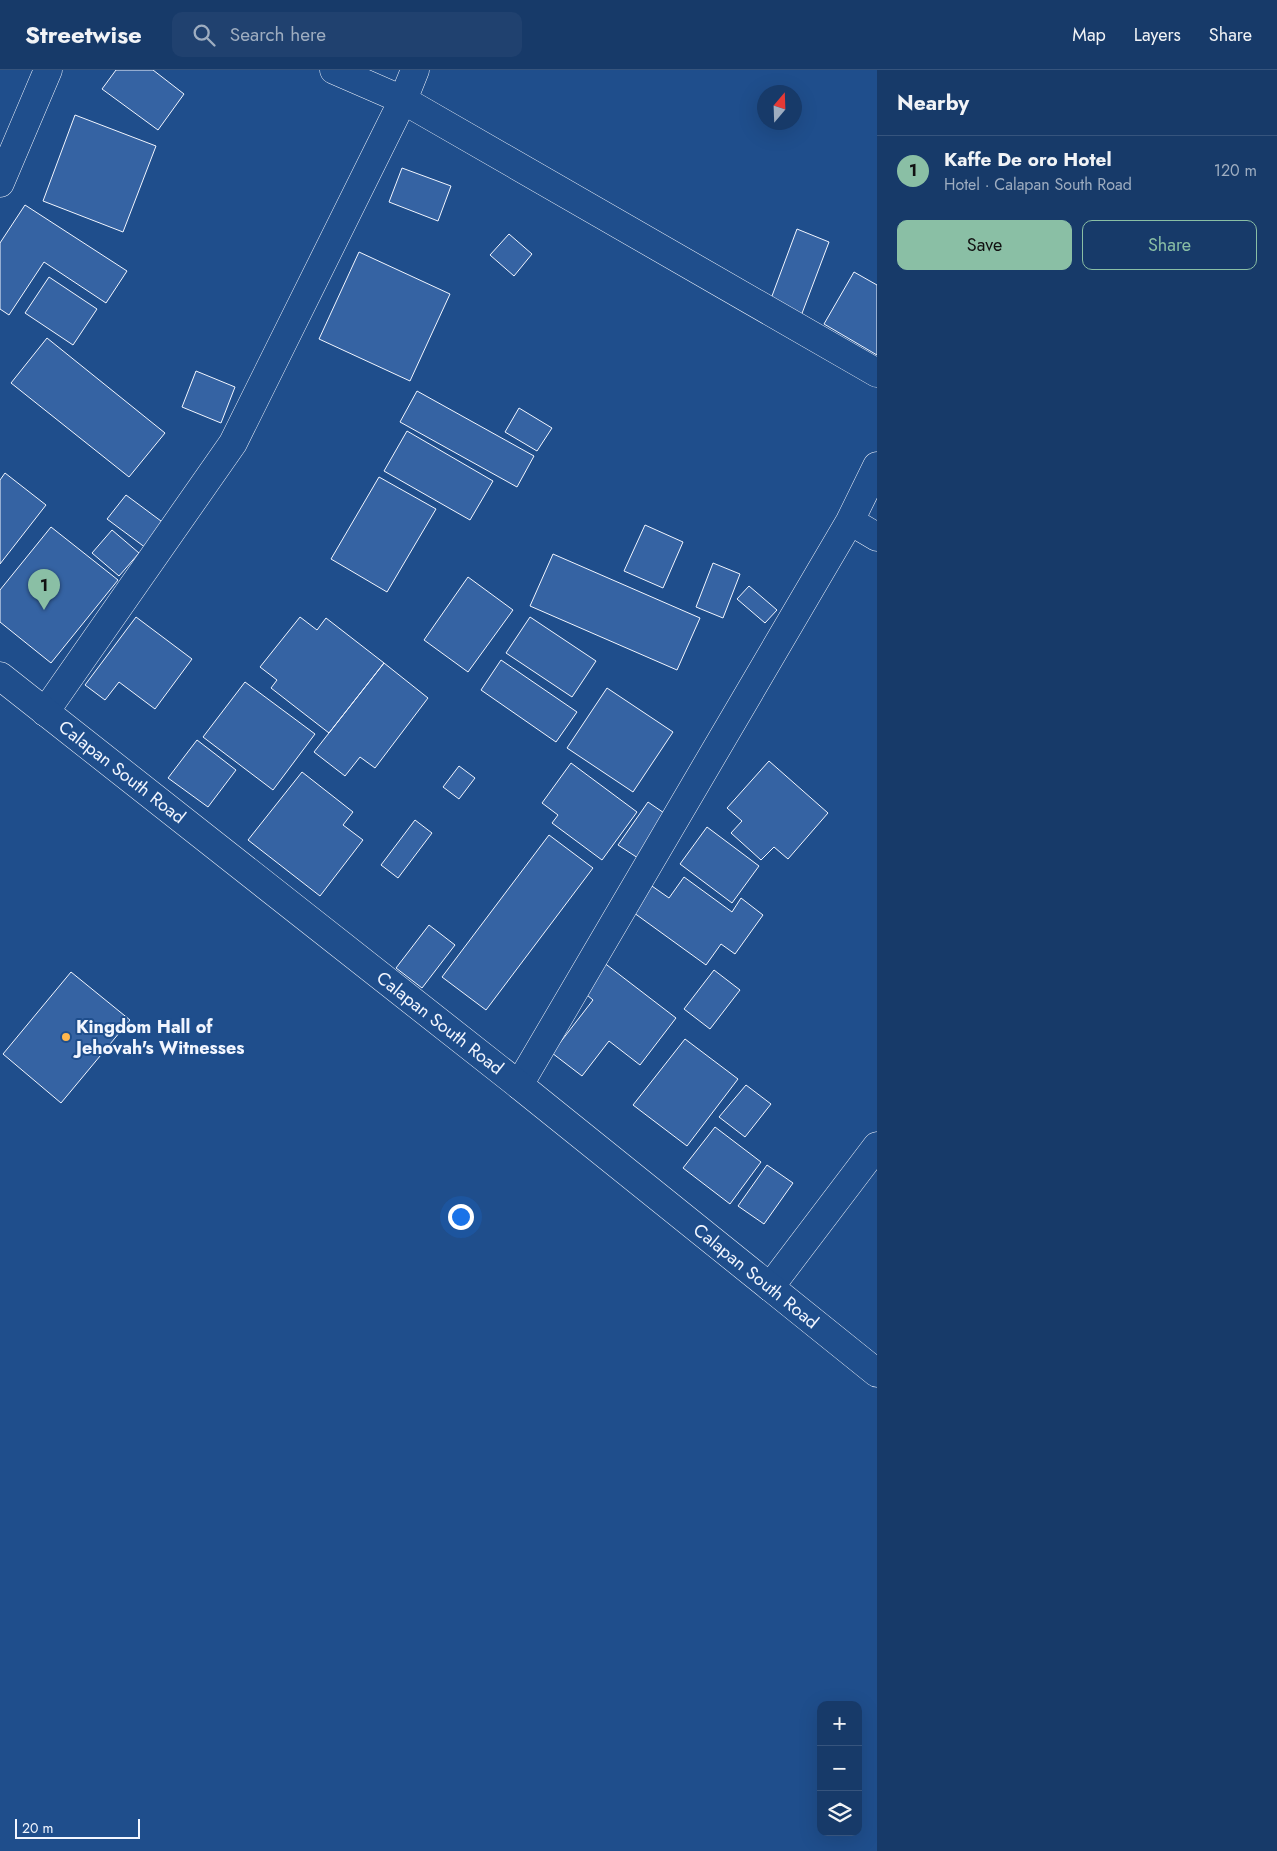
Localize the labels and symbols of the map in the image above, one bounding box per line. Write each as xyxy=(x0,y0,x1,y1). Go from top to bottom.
north arrow xyxy=(757,85,802,130)
pin: 1 xyxy=(28,569,60,610)
street label: Calapan South Road xyxy=(53,714,191,830)
street label: Calapan South Road xyxy=(371,965,509,1081)
place label: Kingdom Hall of Jehovah's Witnesses xyxy=(73,1014,245,1061)
marker: Kingdom Hall of Jehovah's Witnesses xyxy=(60,1031,72,1043)
your location xyxy=(448,1204,474,1230)
street label: Calapan South Road xyxy=(688,1217,824,1335)
scale bar xyxy=(15,1816,140,1839)

